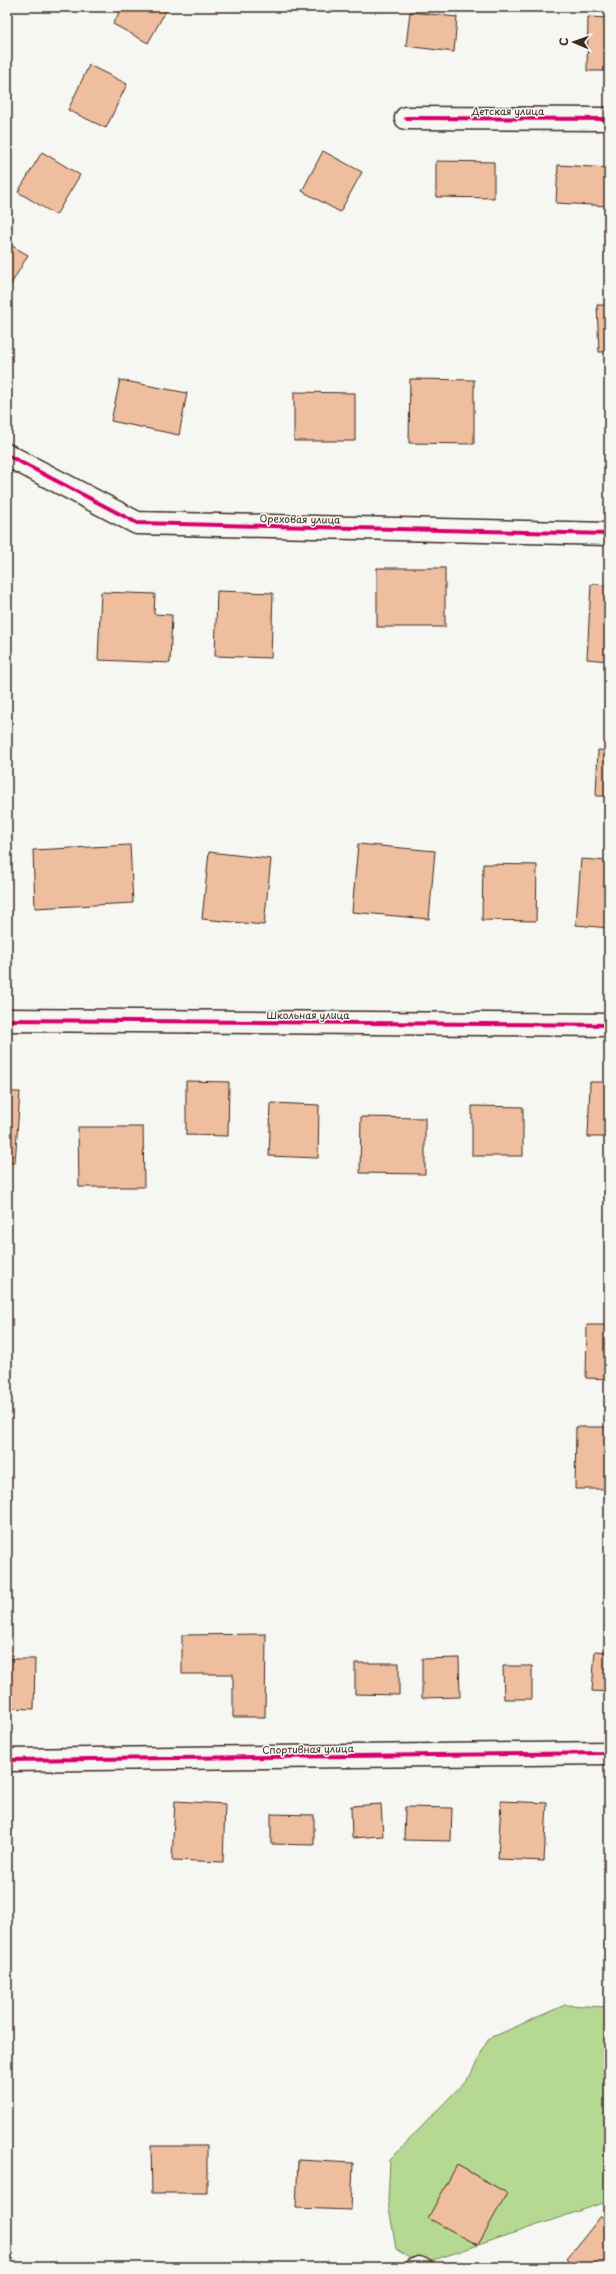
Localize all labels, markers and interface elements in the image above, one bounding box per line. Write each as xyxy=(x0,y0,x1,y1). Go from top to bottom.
north arrow xyxy=(554,22,594,62)
text: С xyxy=(555,37,572,46)
street label: Детская улица xyxy=(471,103,545,118)
street label: Ореховая улица xyxy=(259,510,341,527)
street label: Школьная улица xyxy=(266,1007,350,1022)
street label: Спортивная улица xyxy=(262,1740,355,1757)

